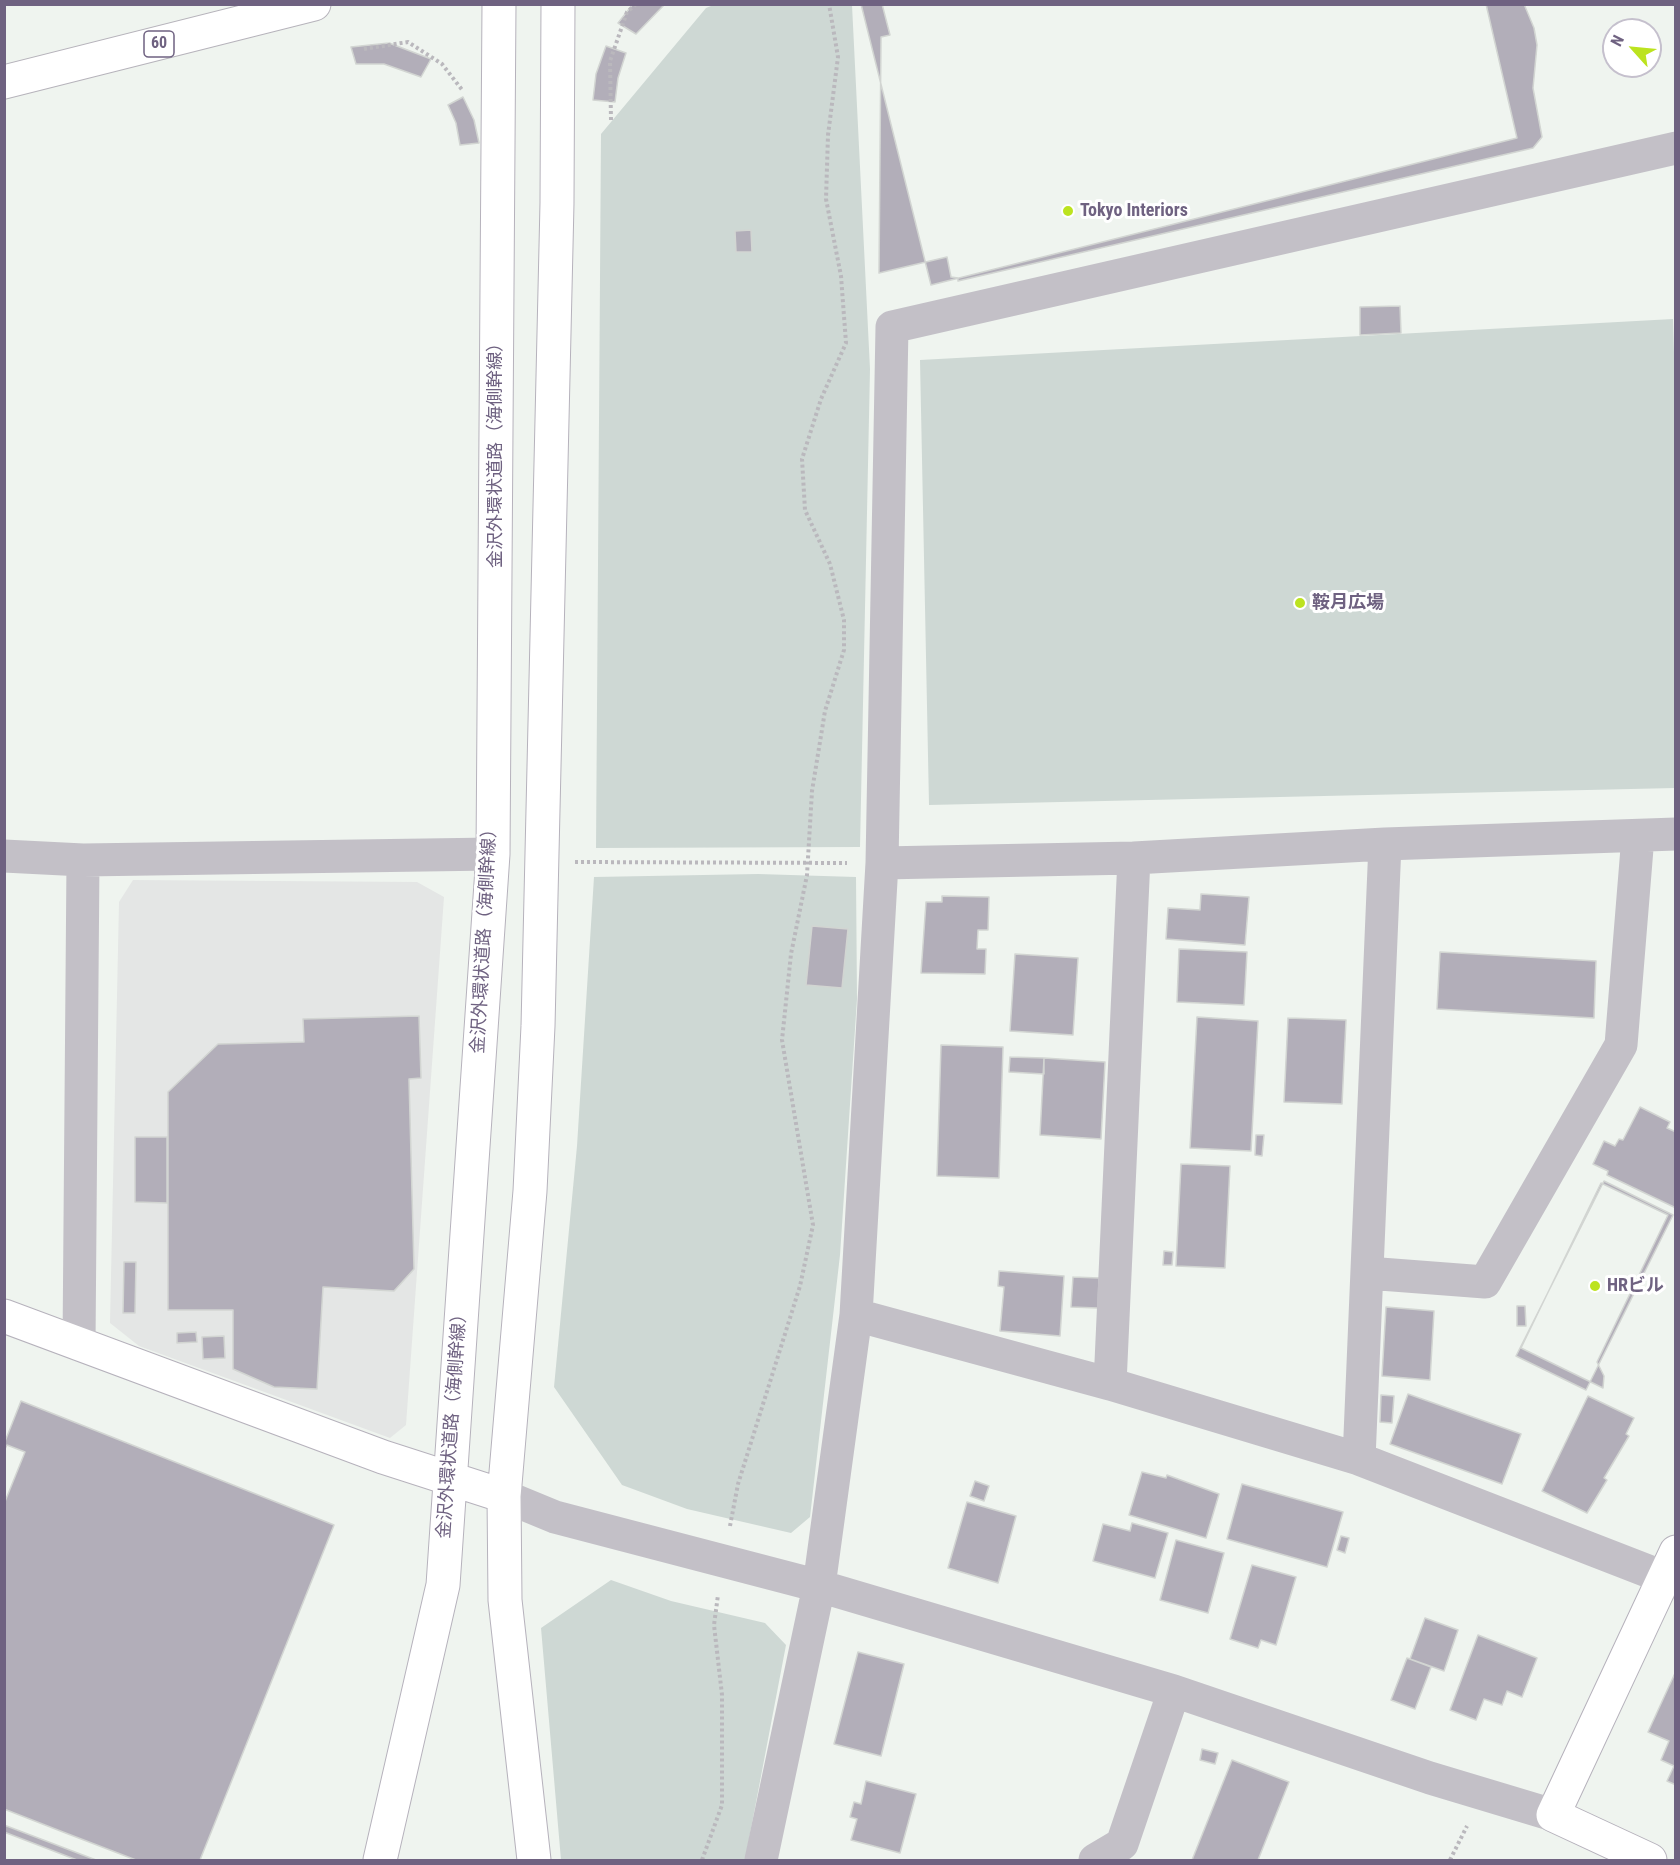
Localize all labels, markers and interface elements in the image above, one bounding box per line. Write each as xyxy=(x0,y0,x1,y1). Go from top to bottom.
north arrow xyxy=(1602,18,1662,78)
road number: 60 xyxy=(144,31,174,57)
text: N xyxy=(1607,32,1628,49)
place label: Tokyo Interiors xyxy=(1080,200,1188,222)
marker: Tokyo Interiors xyxy=(1061,204,1075,218)
street label: 金沢外環状道路（海側幹線） xyxy=(485,334,507,568)
place label: 鞍月広場 xyxy=(1312,592,1384,614)
marker: 鞍月広場 xyxy=(1293,596,1307,610)
street label: 金沢外環状道路（海側幹線） xyxy=(468,820,502,1054)
place label: HRビル xyxy=(1607,1275,1664,1297)
marker: HRビル xyxy=(1588,1279,1602,1293)
street label: 金沢外環状道路（海側幹線） xyxy=(434,1305,472,1539)

